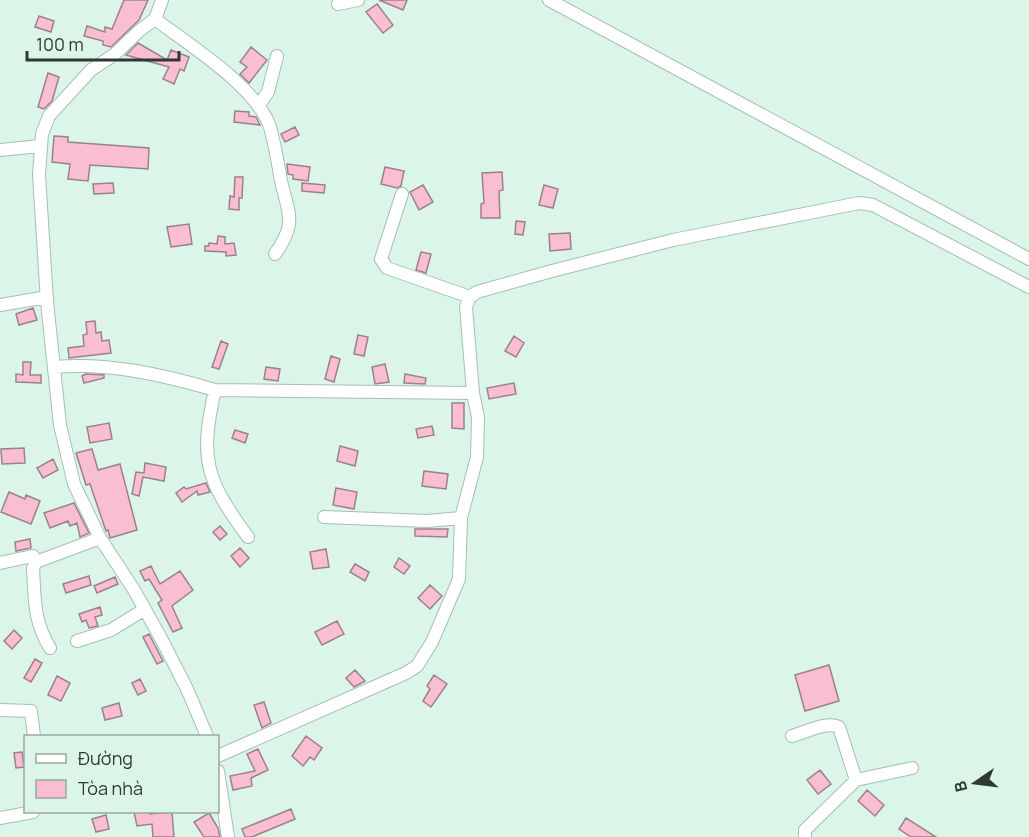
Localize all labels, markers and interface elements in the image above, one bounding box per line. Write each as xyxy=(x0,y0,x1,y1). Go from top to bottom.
scale bar xyxy=(27,24,178,62)
text: 100 m xyxy=(36,32,84,56)
legend xyxy=(24,735,219,813)
text: Đường xyxy=(78,746,133,770)
north arrow xyxy=(945,753,1005,813)
text: Tòa nhà xyxy=(78,776,143,800)
text: B xyxy=(949,779,972,794)

